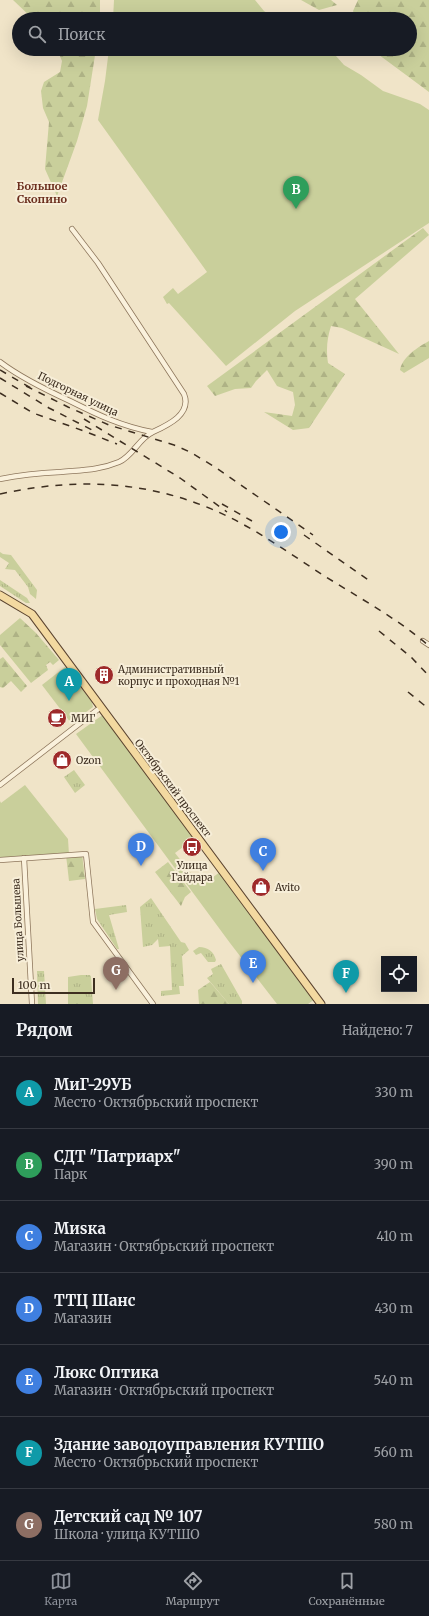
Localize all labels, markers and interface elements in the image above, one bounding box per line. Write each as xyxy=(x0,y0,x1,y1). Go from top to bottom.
search box xyxy=(12,12,417,56)
icon: search xyxy=(26,23,48,45)
text: Поиск xyxy=(58,25,105,44)
pin: B xyxy=(283,176,309,209)
district label: Большое Скопино xyxy=(16,179,68,206)
street label: Подгорная улица xyxy=(36,369,121,419)
your location xyxy=(271,522,291,542)
place label: Административный корпус и проходная №1 xyxy=(117,663,240,688)
building icon: Административный корпус и проходная №1 xyxy=(93,664,115,686)
pin: A xyxy=(56,668,82,701)
cafe icon: МИГ xyxy=(46,707,68,729)
place label: МИГ xyxy=(71,712,95,725)
street label: Октябрьский проспект xyxy=(132,737,214,839)
shop icon: Ozon xyxy=(51,749,73,771)
place label: Ozon xyxy=(76,754,101,767)
pin: D xyxy=(128,833,154,866)
bus stop icon: Улица Гайдара xyxy=(181,836,203,858)
pin: C xyxy=(250,838,276,871)
place label: Улица Гайдара xyxy=(171,859,213,884)
shop icon: Avito xyxy=(250,876,272,898)
street label: улица Большева xyxy=(9,877,27,962)
place label: Avito xyxy=(274,881,300,894)
pin: E xyxy=(240,950,266,983)
map controls xyxy=(381,956,417,992)
button: locate xyxy=(381,956,417,992)
pin: G xyxy=(103,957,129,990)
pin: F xyxy=(333,960,359,993)
scale bar xyxy=(12,976,95,995)
text: 100 m xyxy=(18,978,50,992)
text: Рядом xyxy=(16,1019,72,1041)
text: Найдено: 7 xyxy=(342,1022,413,1039)
text: МиГ-29УБ xyxy=(54,1075,131,1094)
text: A xyxy=(24,1084,34,1101)
text: 330 m xyxy=(374,1084,413,1101)
text: Место · Октябрьский проспект xyxy=(54,1094,258,1111)
text: СДТ "Патриарх" xyxy=(54,1147,181,1166)
text: B xyxy=(24,1156,34,1173)
text: 390 m xyxy=(374,1156,413,1173)
text: Парк xyxy=(54,1166,87,1183)
text: Миsка xyxy=(54,1219,106,1238)
text: C xyxy=(25,1228,33,1245)
text: 410 m xyxy=(376,1228,413,1245)
text: Магазин · Октябрьский проспект xyxy=(54,1238,274,1255)
text: ТТЦ Шанс xyxy=(54,1291,135,1310)
text: D xyxy=(24,1300,34,1317)
text: 430 m xyxy=(374,1300,413,1317)
text: Магазин xyxy=(54,1310,112,1327)
text: Люкс Оптика xyxy=(54,1363,159,1382)
text: E xyxy=(25,1372,33,1389)
text: 540 m xyxy=(373,1372,413,1389)
text: Магазин · Октябрьский проспект xyxy=(54,1382,274,1399)
text: Здание заводоуправления КУТШО xyxy=(54,1435,324,1454)
text: F xyxy=(25,1444,33,1461)
text: 560 m xyxy=(373,1444,413,1461)
text: Место · Октябрьский проспект xyxy=(54,1454,258,1471)
text: Детский сад № 107 xyxy=(54,1507,203,1526)
text: G xyxy=(24,1516,34,1533)
text: 580 m xyxy=(374,1516,413,1533)
text: Школа · улица КУТШО xyxy=(54,1526,200,1543)
tab: Карта xyxy=(44,1570,77,1608)
tab: Маршрут xyxy=(166,1570,220,1608)
tab: Сохранённые xyxy=(308,1570,385,1608)

